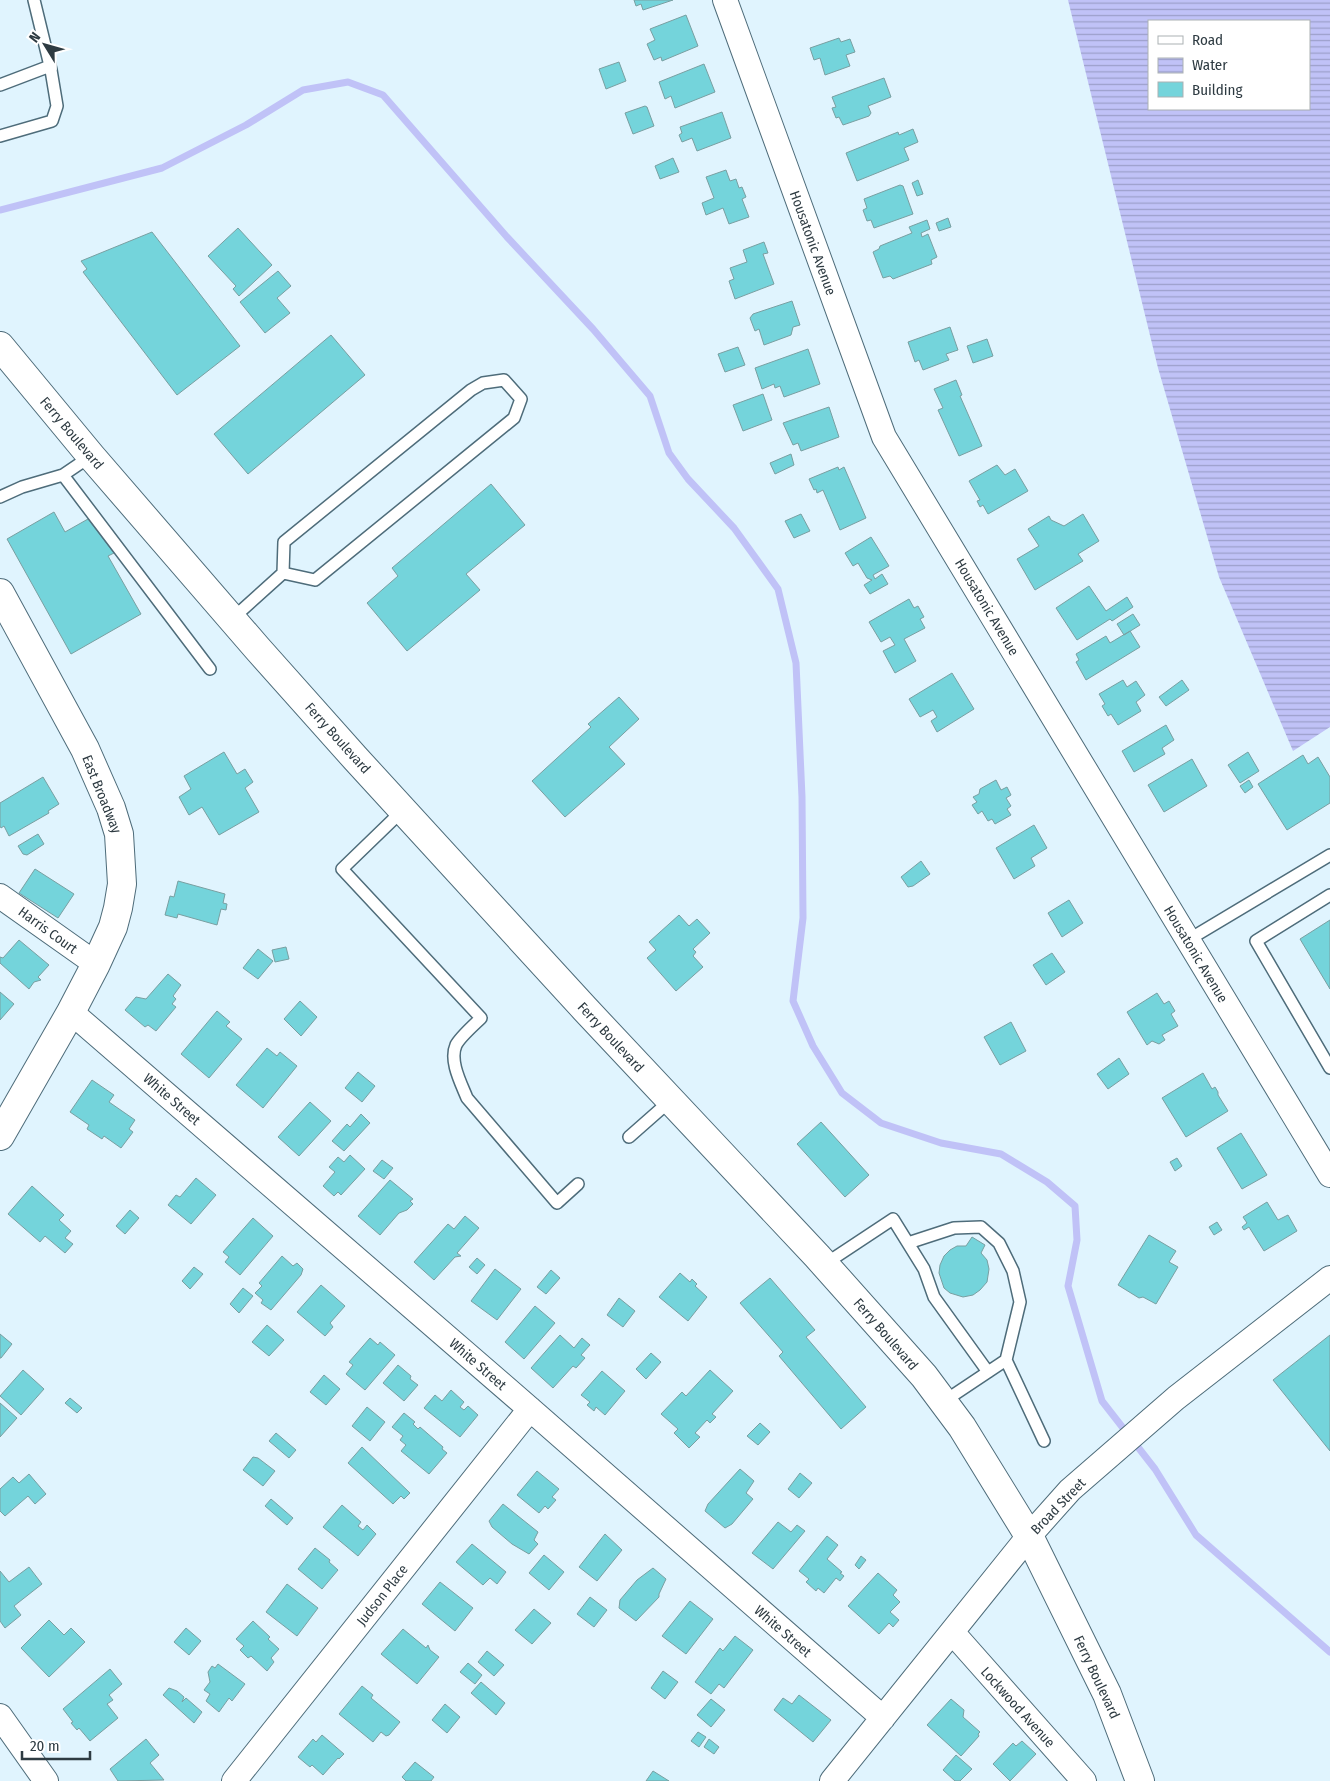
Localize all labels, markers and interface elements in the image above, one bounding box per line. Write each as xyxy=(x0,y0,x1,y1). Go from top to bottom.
north arrow xyxy=(20,20,70,70)
legend xyxy=(1148,20,1310,110)
text: N xyxy=(26,29,44,46)
text: Road xyxy=(1192,31,1223,49)
text: Water xyxy=(1192,56,1228,74)
text: Building xyxy=(1192,81,1243,99)
street label: Housatonic Avenue xyxy=(786,189,839,298)
street label: Ferry Boulevard xyxy=(36,394,107,473)
street label: Housatonic Avenue xyxy=(951,556,1022,659)
street label: Ferry Boulevard xyxy=(301,699,374,777)
street label: East Broadway xyxy=(78,753,125,836)
street label: Harris Court xyxy=(15,903,81,958)
street label: Housatonic Avenue xyxy=(1160,903,1231,1006)
street label: Ferry Boulevard xyxy=(574,999,647,1076)
street label: White Street xyxy=(140,1070,204,1129)
street label: Ferry Boulevard xyxy=(850,1295,921,1374)
street label: White Street xyxy=(446,1335,510,1394)
street label: Broad Street xyxy=(1027,1474,1090,1538)
street label: Judson Place xyxy=(353,1561,412,1629)
street label: White Street xyxy=(751,1602,815,1661)
street label: Ferry Boulevard xyxy=(1070,1633,1123,1721)
street label: Lockwood Avenue xyxy=(977,1664,1058,1751)
scale bar xyxy=(22,1728,90,1760)
text: 20 m xyxy=(30,1737,60,1755)

